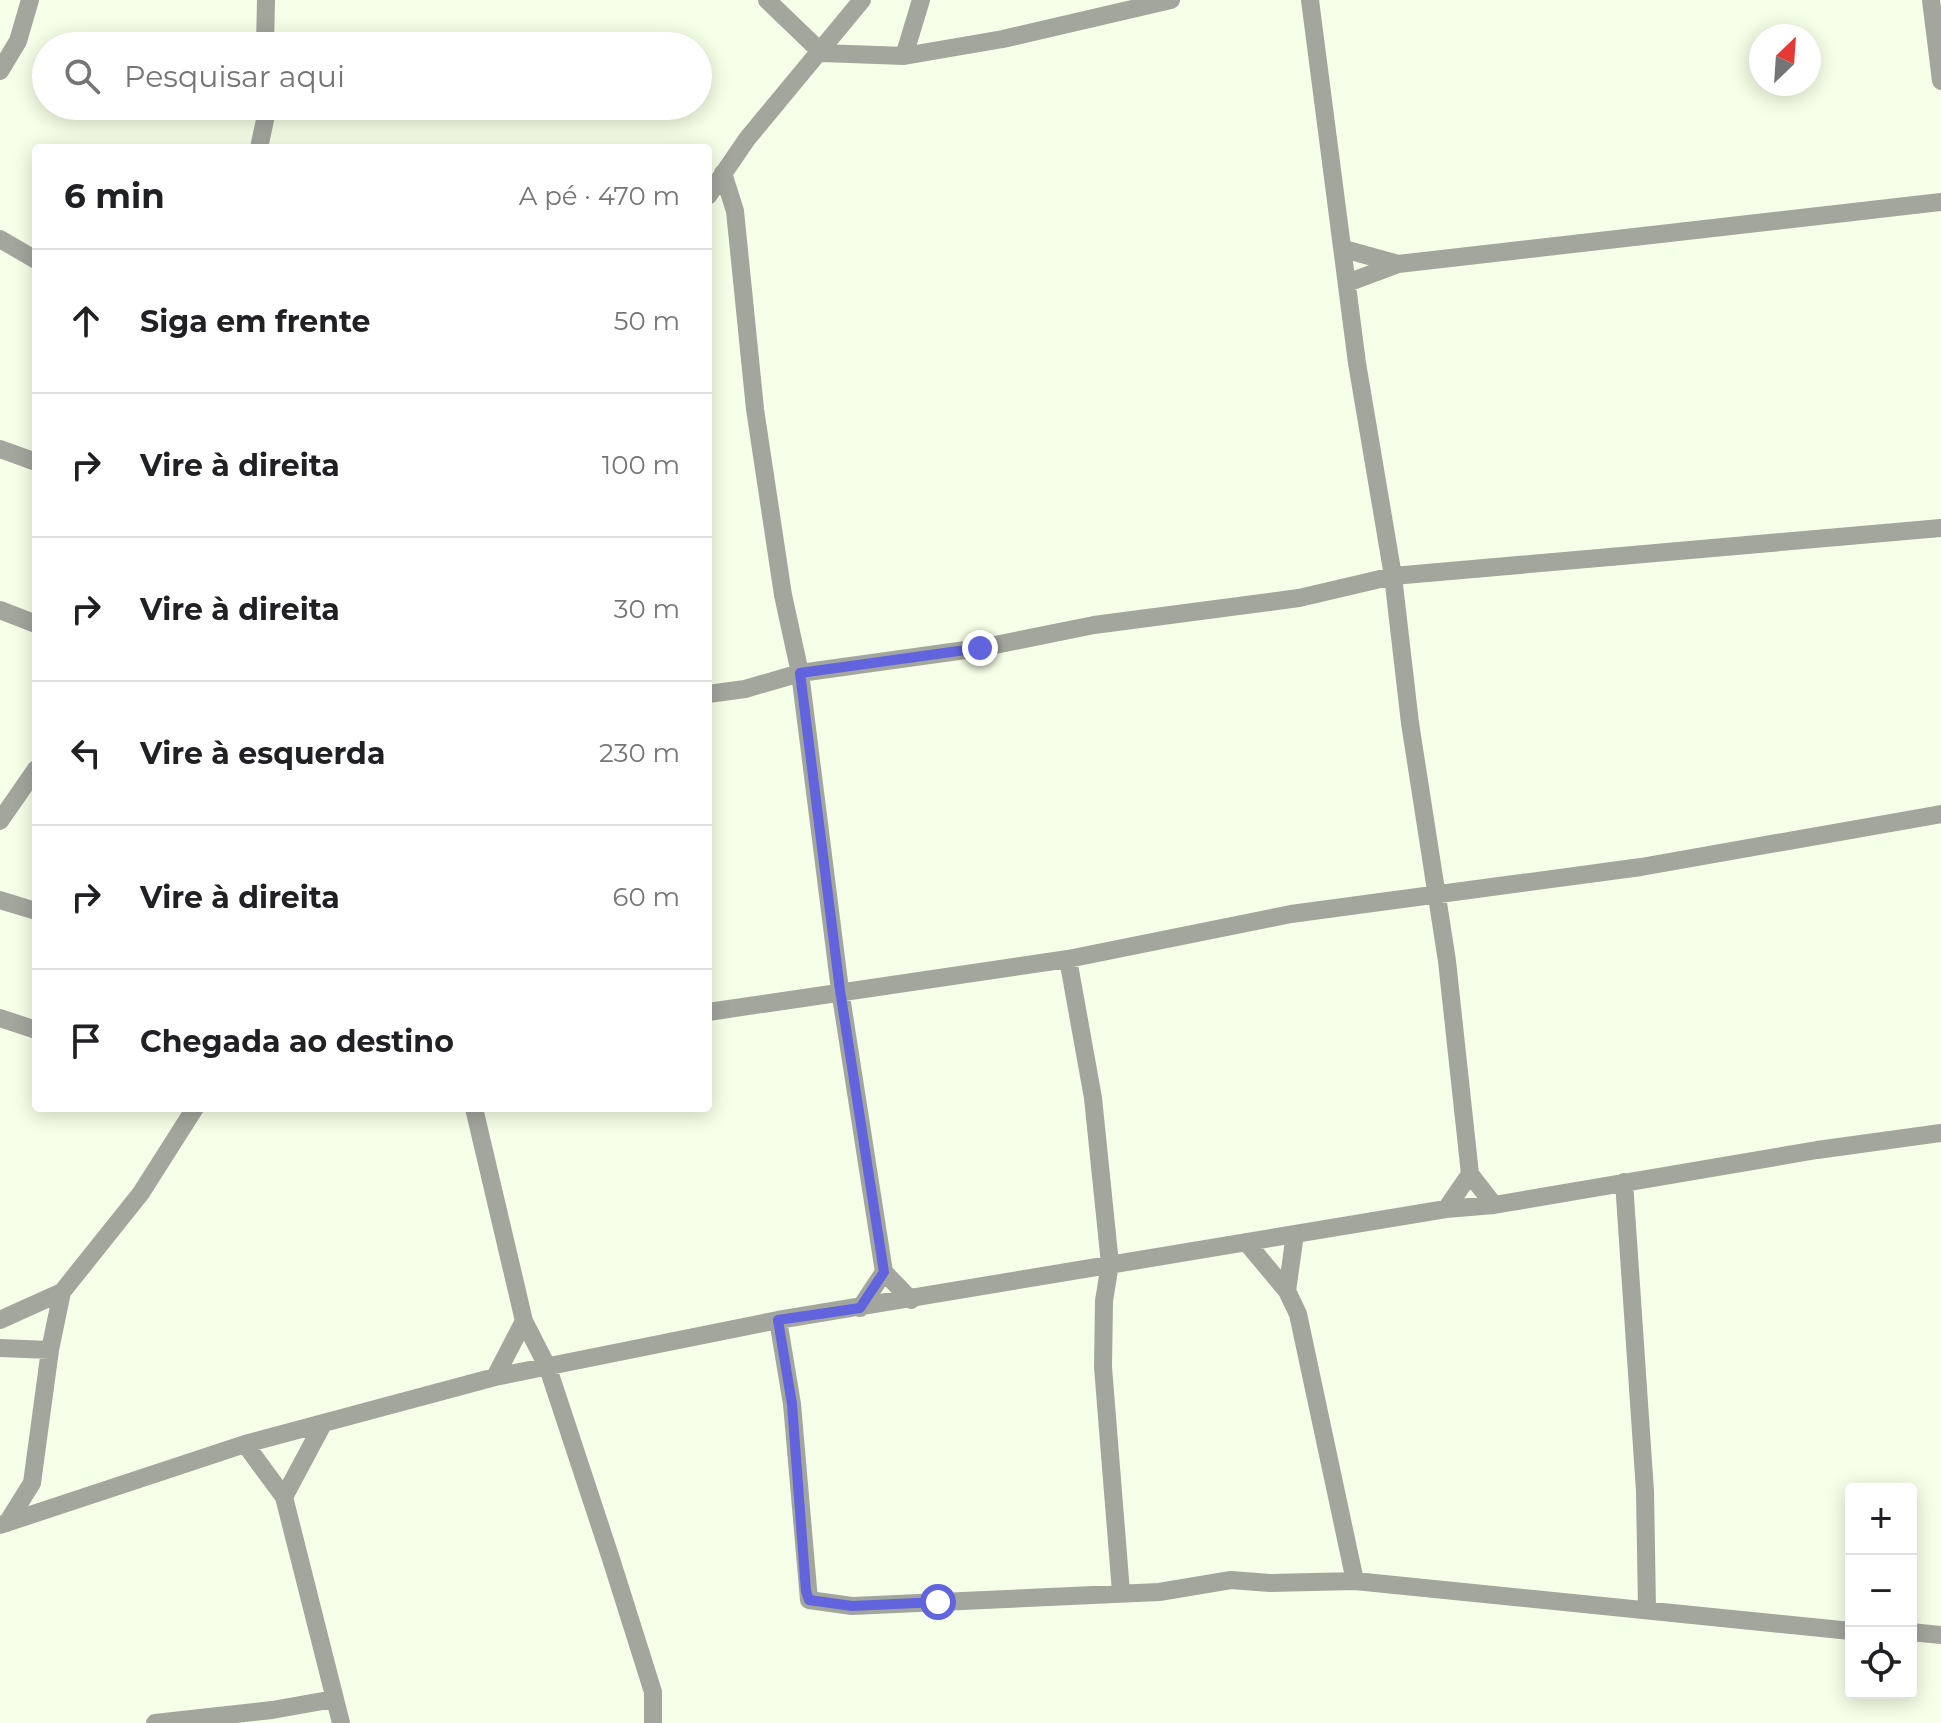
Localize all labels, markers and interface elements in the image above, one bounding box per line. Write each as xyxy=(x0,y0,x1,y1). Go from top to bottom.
north arrow xyxy=(1749,24,1821,96)
search box xyxy=(32,32,712,120)
icon: search xyxy=(60,54,104,98)
text: Pesquisar aqui xyxy=(124,58,345,95)
text: 6 min xyxy=(64,175,165,217)
text: A pé · 470 m xyxy=(519,180,680,212)
icon: ahead xyxy=(64,299,108,343)
text: Siga em frente xyxy=(140,303,370,340)
text: 50 m xyxy=(614,305,680,337)
icon: right xyxy=(64,443,108,487)
text: Vire à direita xyxy=(140,447,340,484)
text: 100 m xyxy=(602,449,680,481)
icon: right xyxy=(64,587,108,631)
text: Vire à direita xyxy=(140,591,340,628)
text: 30 m xyxy=(614,593,680,625)
route end xyxy=(962,630,998,666)
icon: left xyxy=(64,731,108,775)
text: Vire à esquerda xyxy=(140,735,385,772)
text: 230 m xyxy=(599,737,680,769)
icon: right xyxy=(64,875,108,919)
text: Vire à direita xyxy=(140,879,340,916)
text: 60 m xyxy=(613,881,680,913)
icon: arrive xyxy=(64,1019,108,1063)
text: Chegada ao destino xyxy=(140,1023,454,1060)
map controls xyxy=(1845,1483,1917,1699)
button: + xyxy=(1845,1483,1917,1555)
button: − xyxy=(1845,1555,1917,1627)
route start xyxy=(920,1584,956,1620)
button: locate xyxy=(1845,1627,1917,1699)

